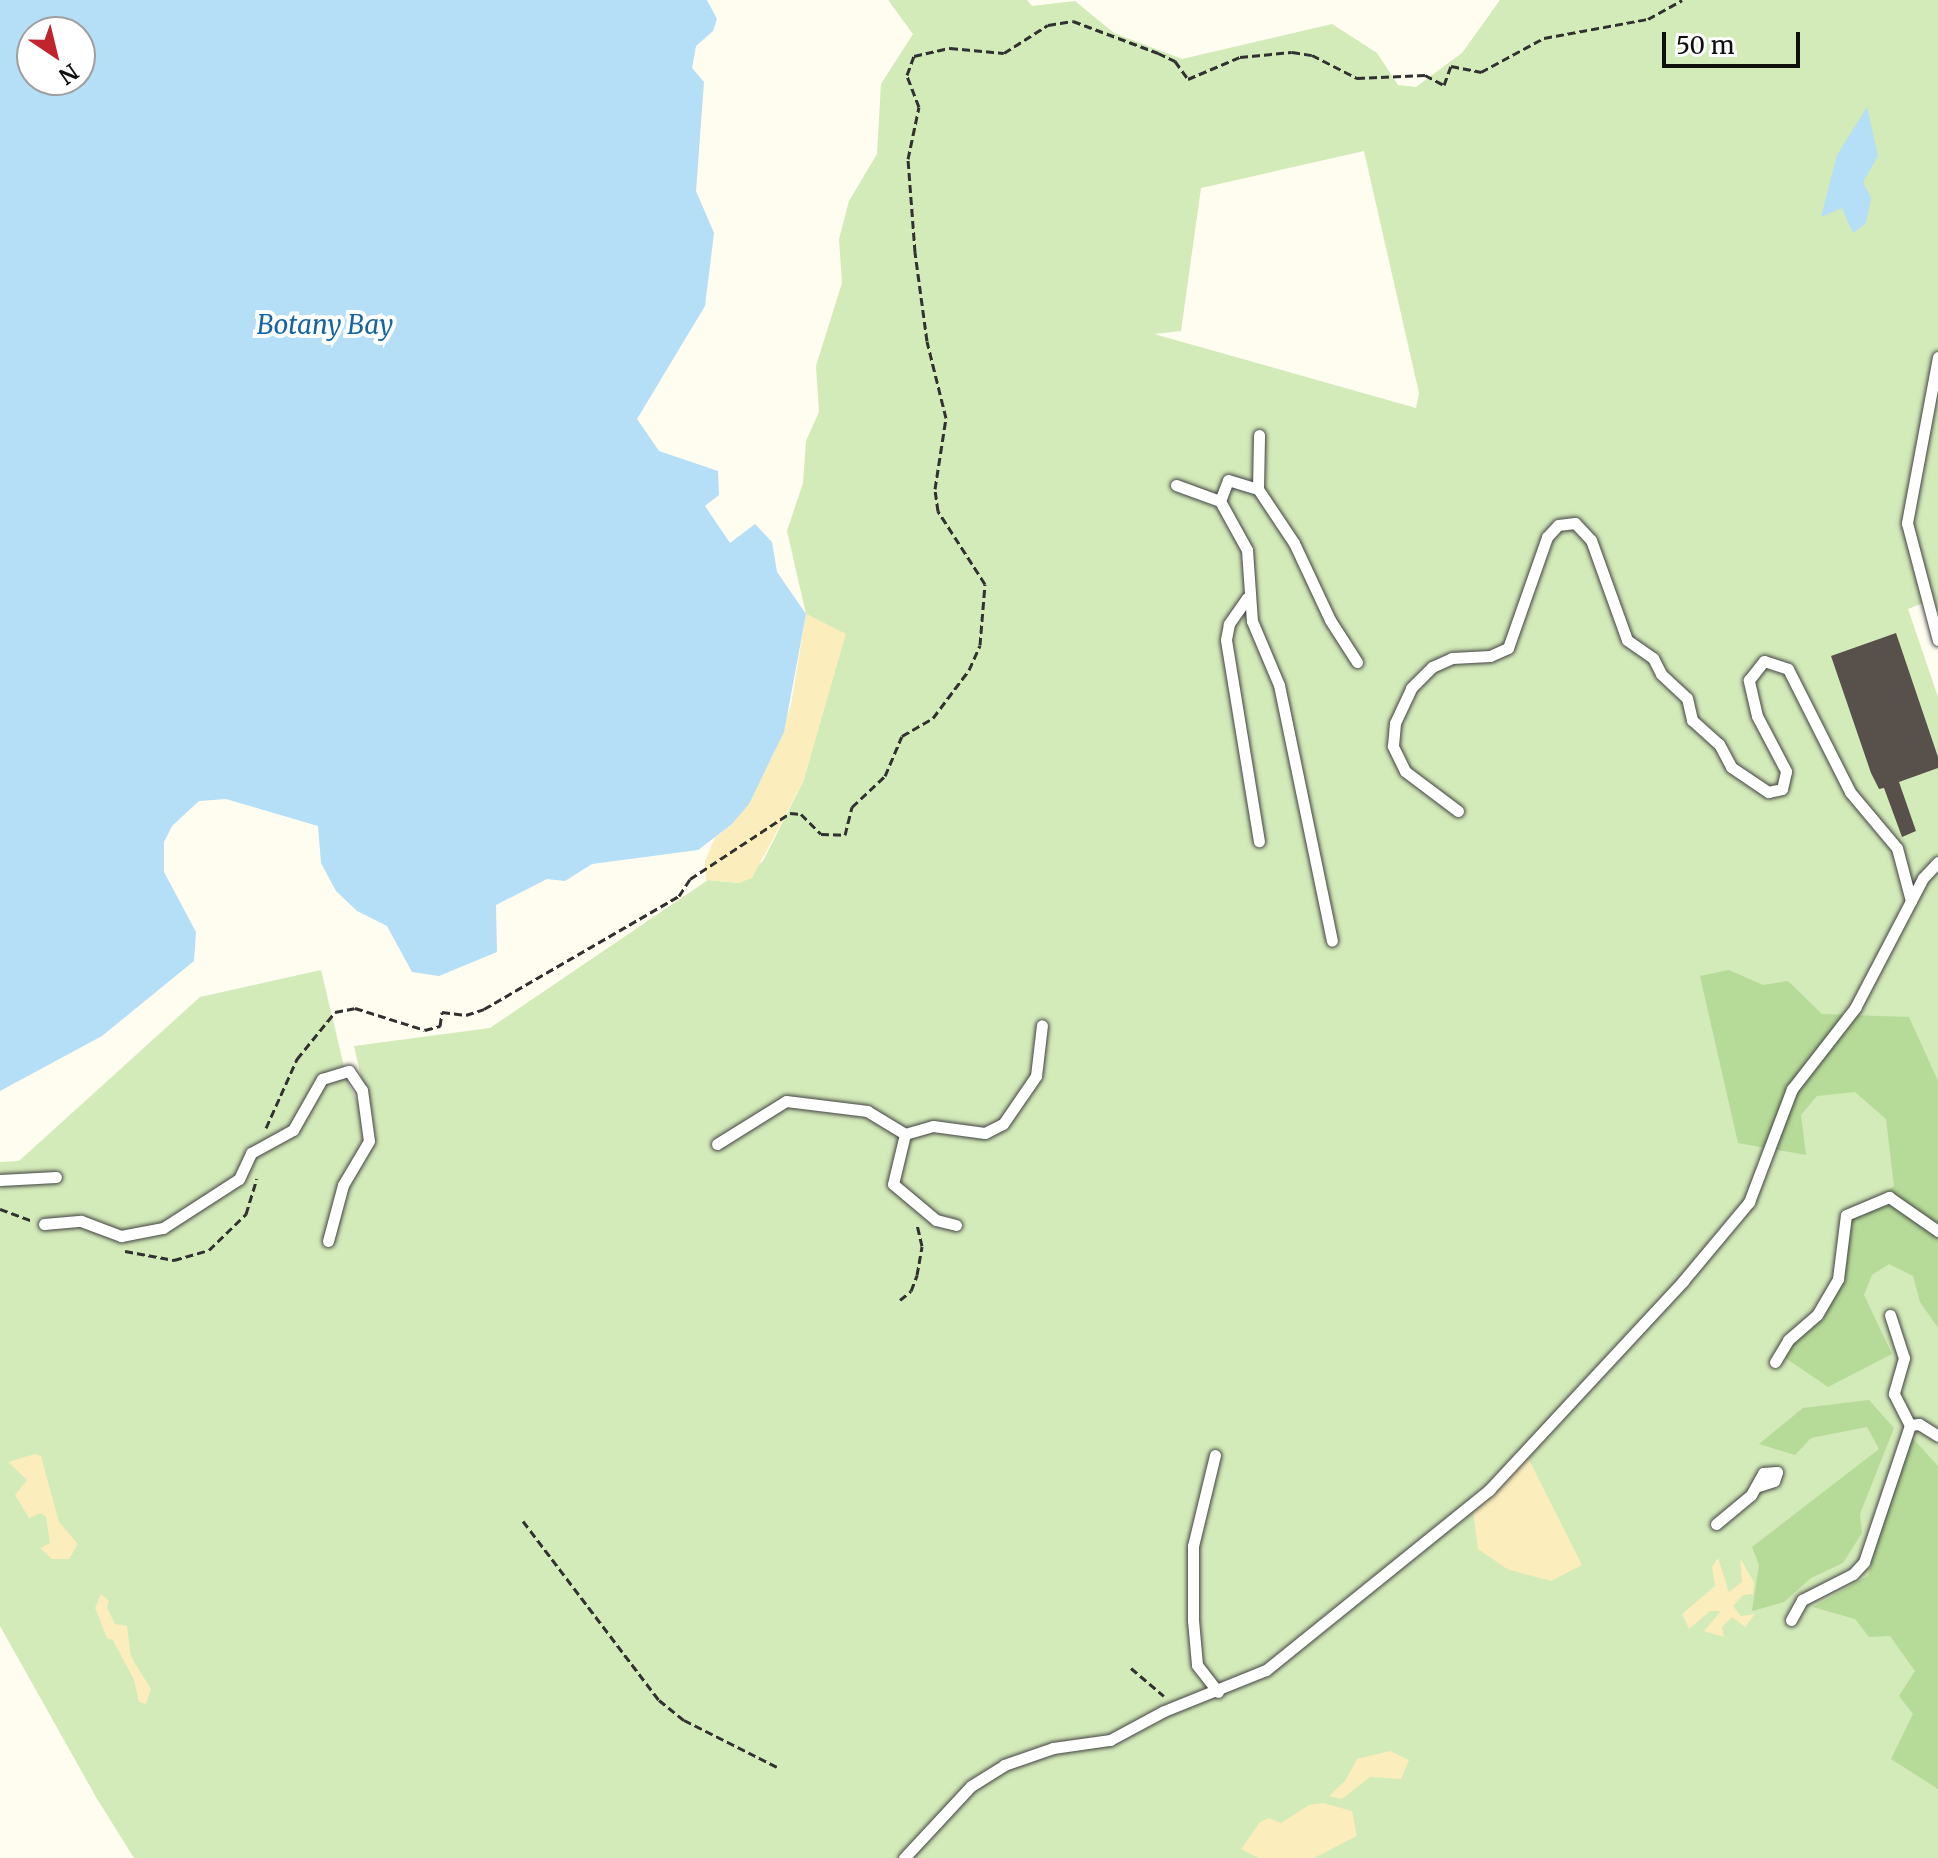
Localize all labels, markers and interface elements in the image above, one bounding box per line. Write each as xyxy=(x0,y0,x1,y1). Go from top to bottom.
north arrow xyxy=(16,16,96,96)
scale bar xyxy=(1666,16,1804,66)
text: 50 m xyxy=(1676,30,1735,61)
text: N xyxy=(53,58,84,90)
water label: Botany Bay xyxy=(257,309,393,341)

